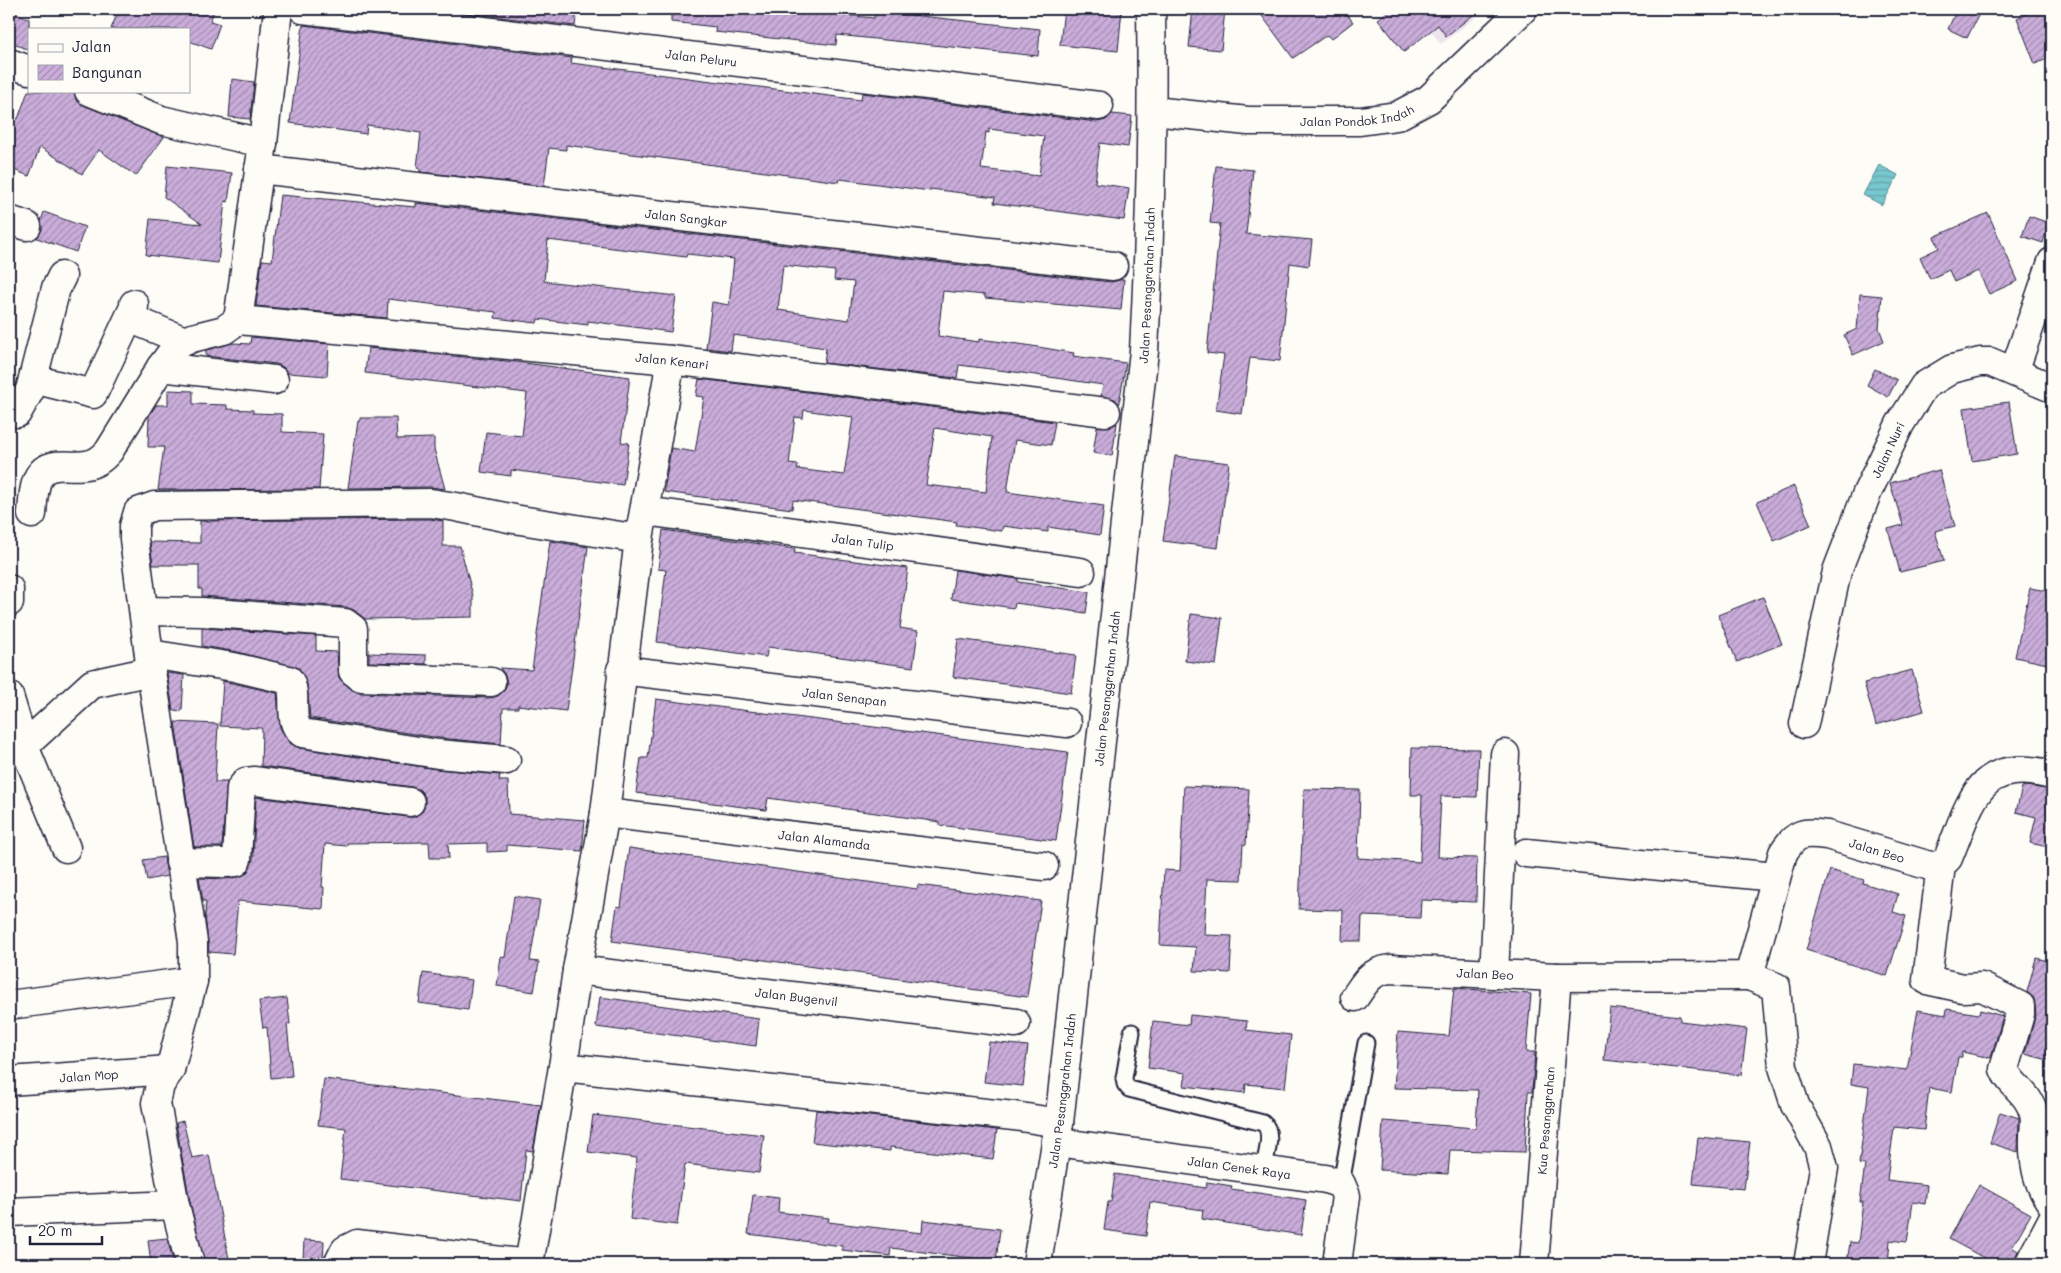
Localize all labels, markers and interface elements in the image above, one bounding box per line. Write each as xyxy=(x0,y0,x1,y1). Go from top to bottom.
legend xyxy=(28,28,190,92)
text: Jalan xyxy=(72,36,111,56)
street label: Jalan Peluru xyxy=(664,45,738,70)
text: Bangunan xyxy=(72,62,142,82)
street label: Jalan Pondok Indah xyxy=(1300,101,1417,129)
street label: Jalan Sangkar xyxy=(644,205,728,230)
street label: Jalan Pesanggrahan Indah xyxy=(1135,207,1158,364)
street label: Jalan Kenari xyxy=(635,349,710,372)
street label: Jalan Nuri xyxy=(1867,419,1908,480)
street label: Jalan Tulip xyxy=(831,529,895,554)
street label: Jalan Pesanggrahan Indah xyxy=(1090,610,1123,767)
street label: Jalan Senapan xyxy=(801,684,888,710)
street label: Jalan Alamanda xyxy=(777,826,871,853)
street label: Jalan Beo xyxy=(1847,834,1907,866)
street label: Jalan Beo xyxy=(1456,964,1514,983)
street label: Jalan Bugenvil xyxy=(754,984,839,1009)
street label: Jalan Pesanggrahan Indah xyxy=(1044,1012,1079,1169)
street label: Jalan Mop xyxy=(59,1066,119,1086)
street label: Kua Pesanggrahan xyxy=(1533,1066,1558,1175)
street label: Jalan Cenek Raya xyxy=(1187,1152,1292,1182)
scale bar xyxy=(30,1213,102,1245)
text: 20 m xyxy=(38,1220,72,1240)

